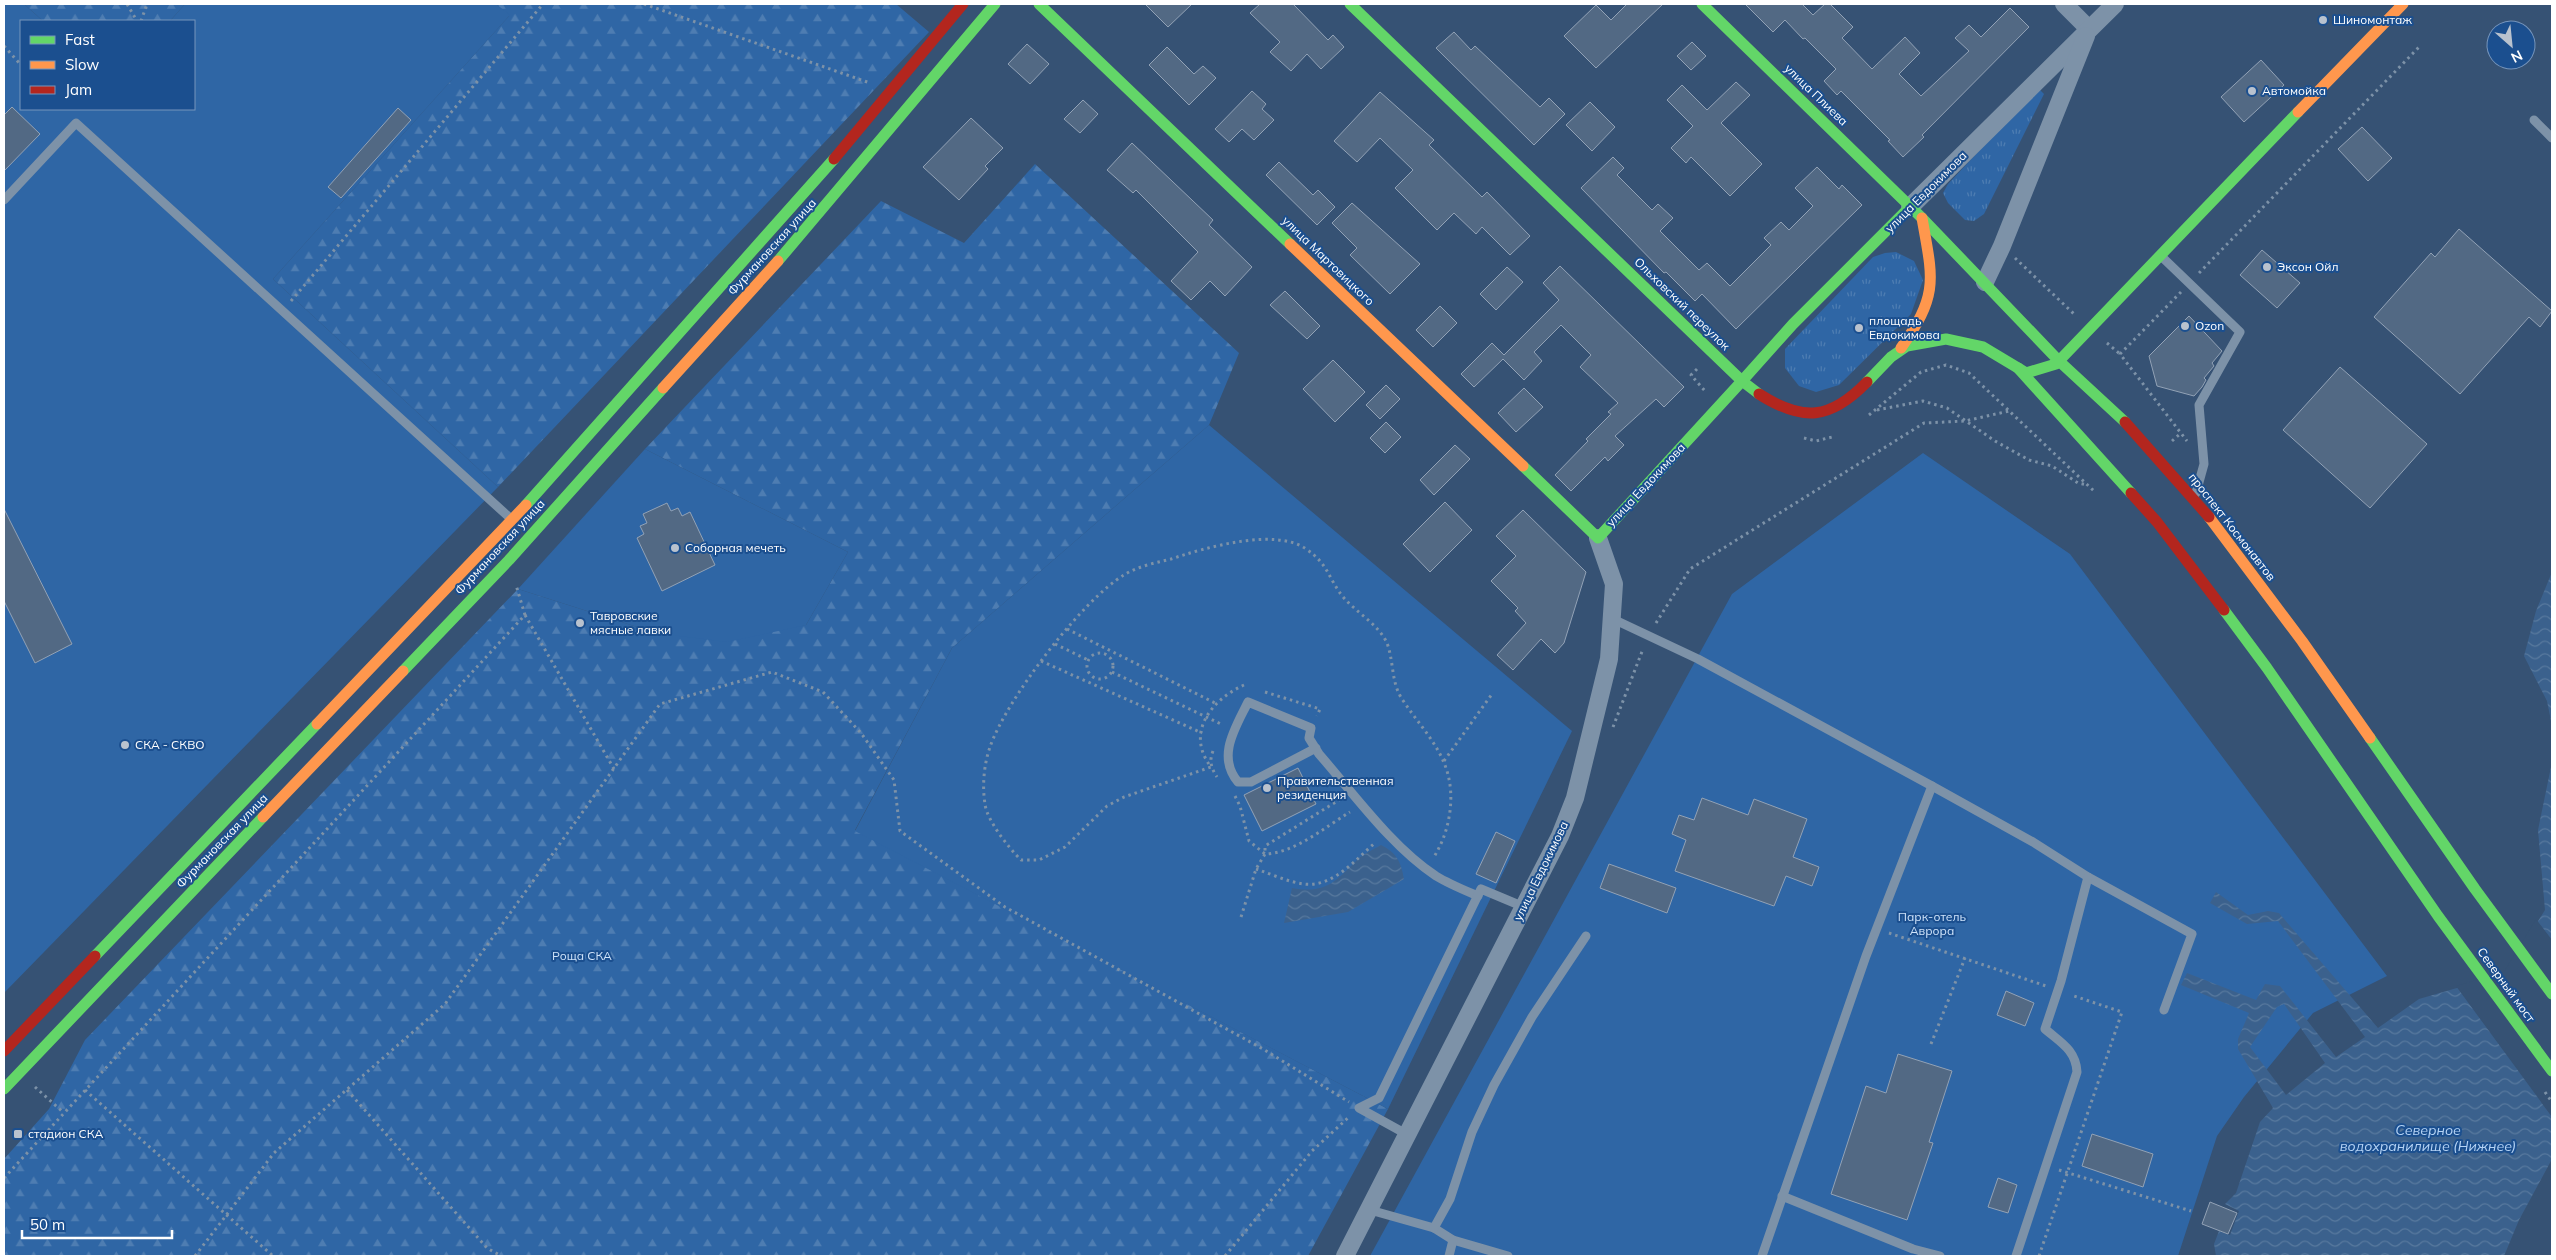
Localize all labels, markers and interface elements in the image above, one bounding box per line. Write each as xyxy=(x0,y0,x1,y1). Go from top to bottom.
place label: Шиномонтаж xyxy=(2333,12,2412,27)
marker: Шиномонтаж xyxy=(2317,14,2329,26)
legend xyxy=(20,20,195,110)
north arrow xyxy=(2486,20,2536,70)
text: Fast xyxy=(65,30,95,49)
text: N xyxy=(2508,46,2526,67)
text: Slow xyxy=(65,55,99,74)
street label: улица Плиева xyxy=(1782,61,1851,129)
text: Jam xyxy=(65,80,92,99)
place label: Автомойка xyxy=(2262,83,2326,98)
marker: Автомойка xyxy=(2246,85,2258,97)
street label: улица Евдокимова xyxy=(1882,148,1969,235)
street label: Фурмановская улица xyxy=(724,195,819,298)
street label: улица Мартовицкого xyxy=(1279,213,1378,309)
street label: Ольховский переулок xyxy=(1631,254,1734,354)
place label: Эксон Ойл xyxy=(2277,259,2339,274)
marker: Эксон Ойл xyxy=(2261,261,2273,273)
place label: площадь Евдокимова xyxy=(1869,313,1940,342)
place label: Ozon xyxy=(2195,318,2224,333)
marker: Ozon xyxy=(2179,320,2191,332)
marker: площадь Евдокимова xyxy=(1853,322,1865,334)
street label: улица Евдокимова xyxy=(1603,440,1688,530)
street label: проспект Космонавтов xyxy=(2186,470,2279,584)
street label: Фурмановская улица xyxy=(452,496,548,597)
place label: Соборная мечеть xyxy=(685,540,786,555)
marker: Соборная мечеть xyxy=(669,542,681,554)
place label: Тавровские мясные лавки xyxy=(590,608,671,637)
marker: Тавровские мясные лавки xyxy=(574,617,586,629)
place label: СКА - СКВО xyxy=(135,737,205,752)
marker: СКА - СКВО xyxy=(119,739,131,751)
place label: Правительственная резиденция xyxy=(1277,773,1394,802)
marker: Правительственная резиденция xyxy=(1261,782,1273,794)
street label: Фурмановская улица xyxy=(173,790,270,891)
street label: улица Евдокимова xyxy=(1510,819,1571,923)
park label: Парк-отель Аврора xyxy=(1898,909,1967,938)
street label: Северный мост xyxy=(2474,945,2539,1025)
park label: Роща СКА xyxy=(552,948,612,963)
water label: Северное водохранилище (Нижнее) xyxy=(2340,1121,2516,1155)
place label: стадион СКА xyxy=(28,1126,103,1141)
marker: стадион СКА xyxy=(12,1128,24,1140)
scale bar xyxy=(22,1208,172,1240)
text: 50 m xyxy=(30,1215,65,1234)

